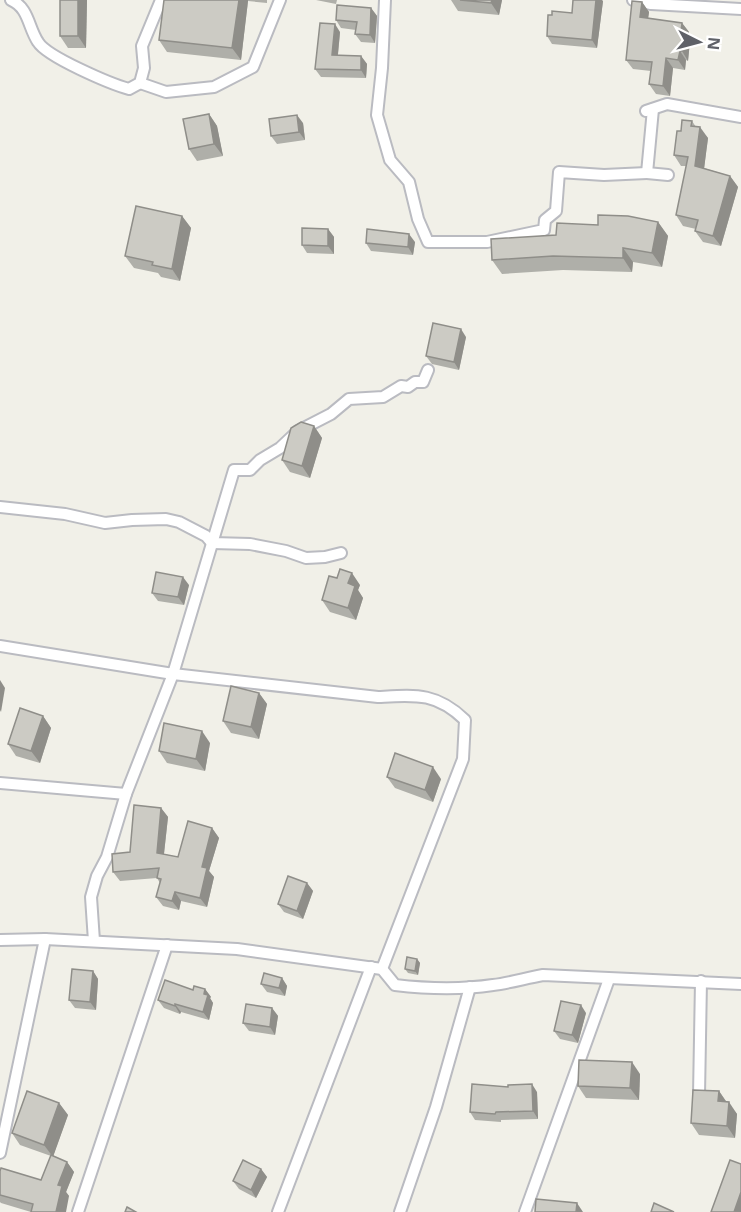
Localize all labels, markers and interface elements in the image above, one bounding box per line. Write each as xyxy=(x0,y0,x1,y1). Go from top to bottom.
north arrow xyxy=(669,12,729,72)
text: N xyxy=(702,36,726,51)

